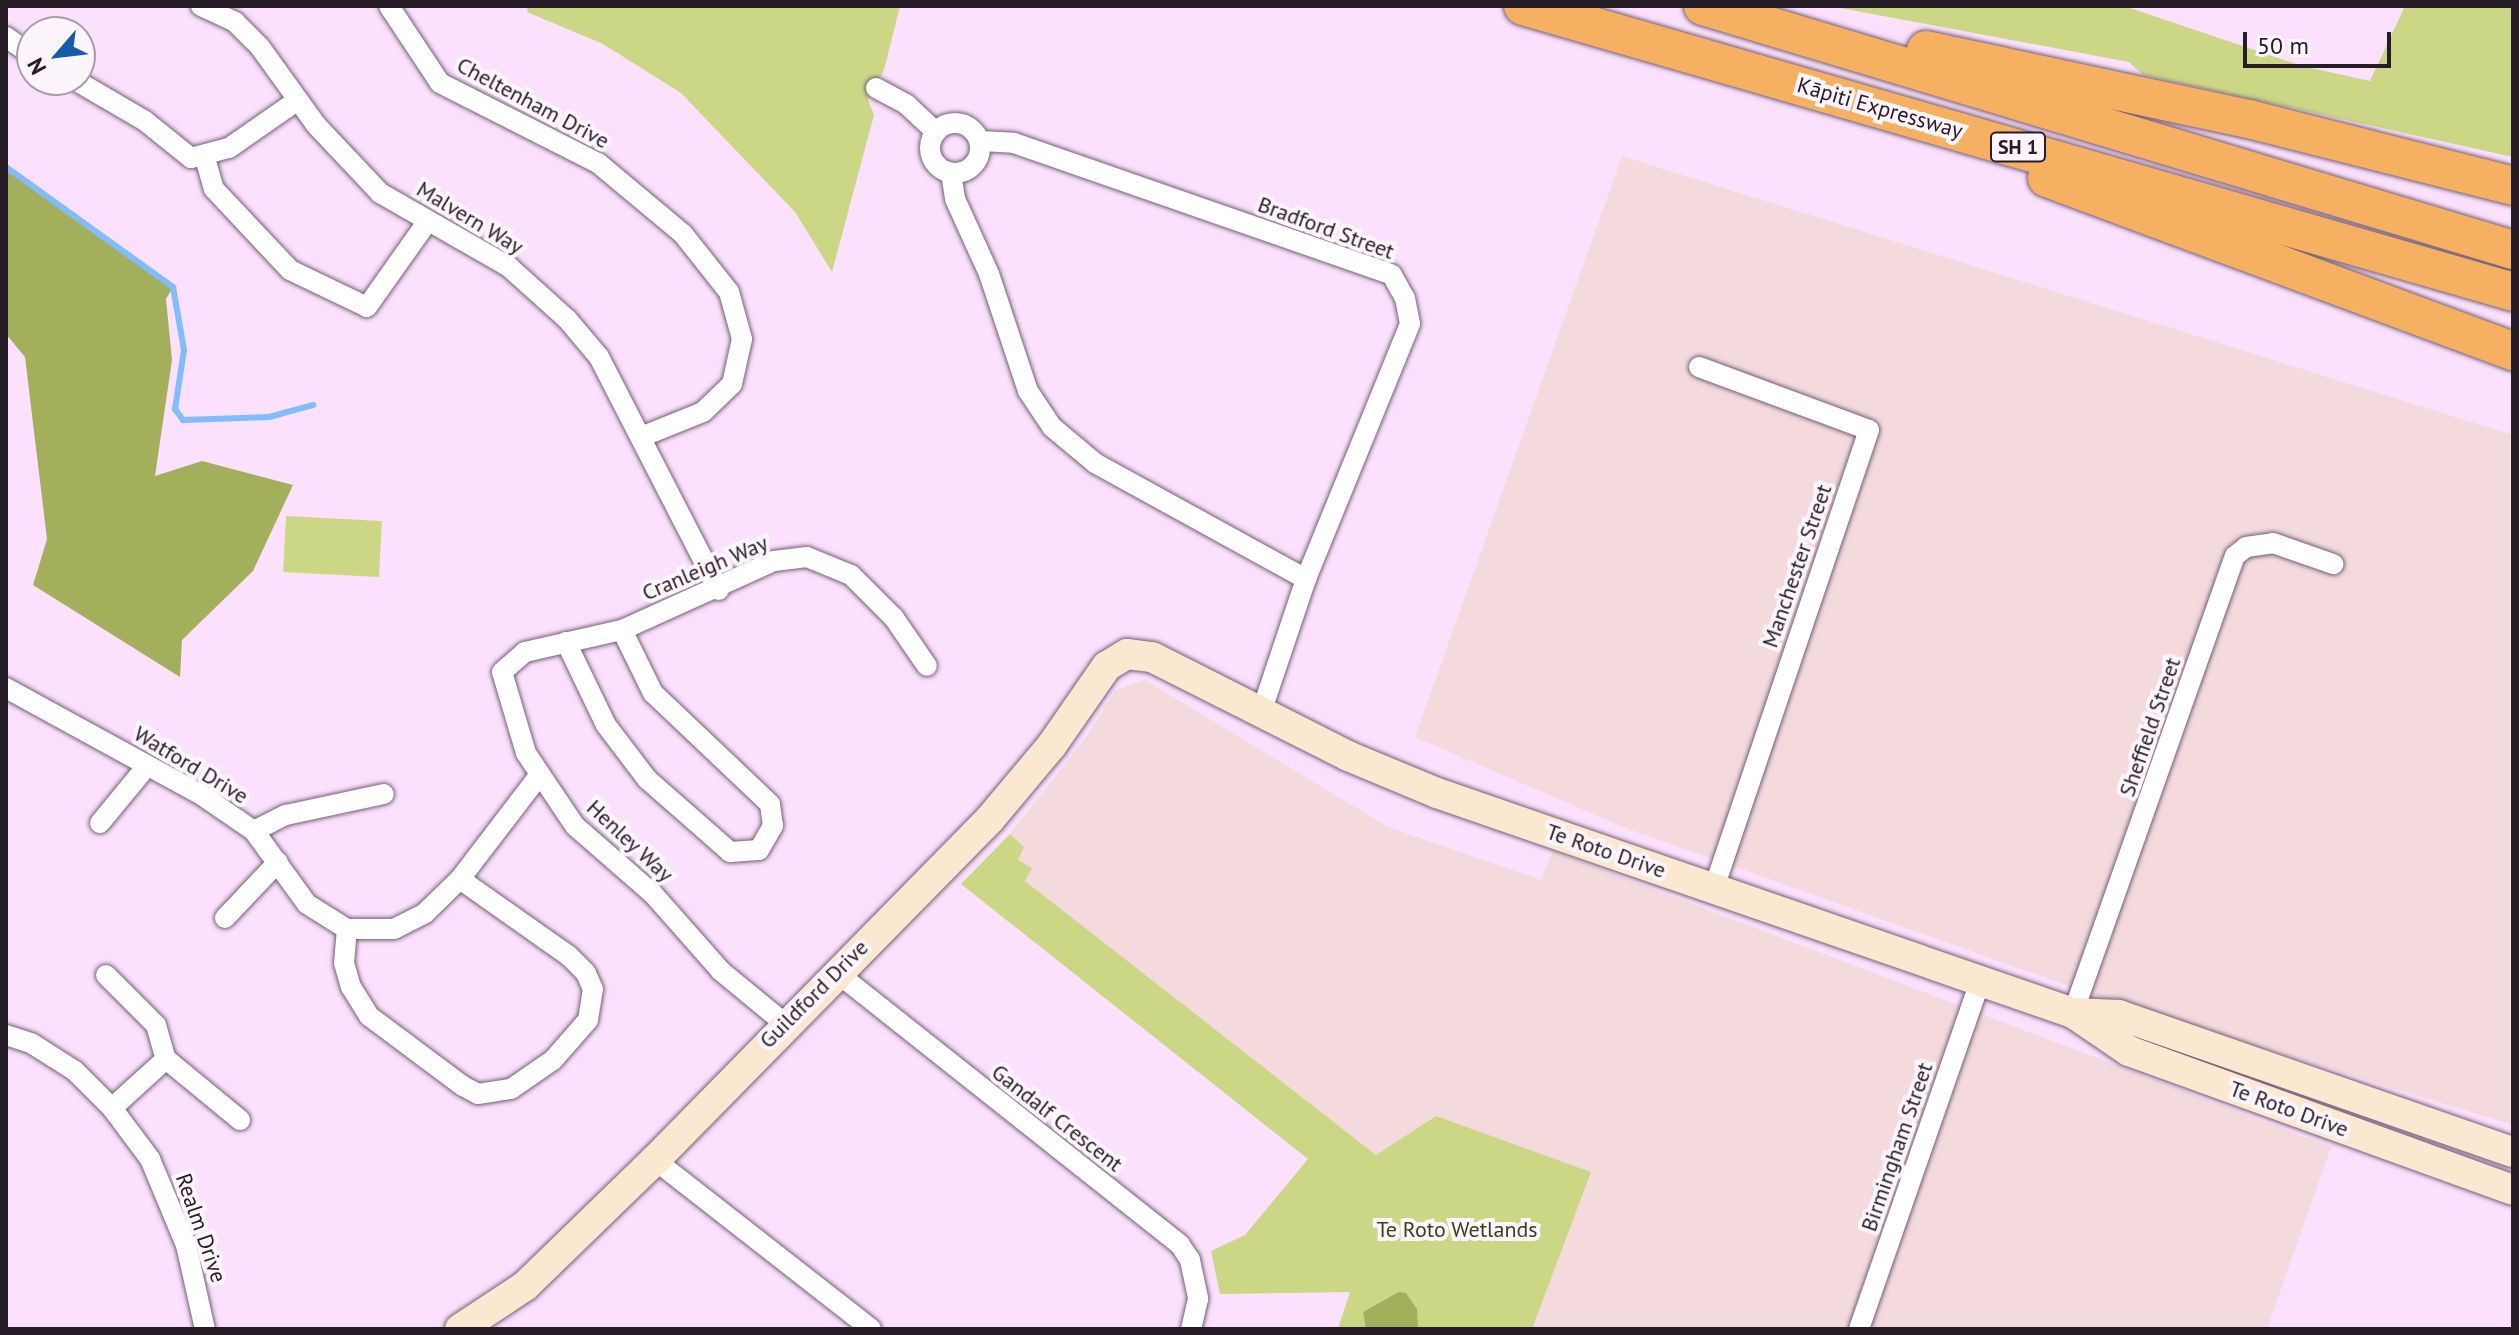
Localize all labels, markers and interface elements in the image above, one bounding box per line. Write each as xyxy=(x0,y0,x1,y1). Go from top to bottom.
north arrow xyxy=(16,16,96,96)
scale bar xyxy=(2247,16,2395,66)
text: 50 m xyxy=(2257,30,2309,61)
street label: Cheltenham Drive xyxy=(452,52,614,154)
text: N xyxy=(21,53,52,79)
street label: Kāpiti Expressway xyxy=(1794,72,1966,144)
road number: SH 1 xyxy=(1988,131,2048,163)
street label: Malvern Way xyxy=(412,176,528,260)
street label: Bradford Street xyxy=(1254,191,1398,265)
street label: Manchester Street xyxy=(1757,481,1837,651)
street label: Cranleigh Way xyxy=(638,530,772,606)
street label: Sheffield Street xyxy=(2114,654,2186,800)
street label: Watford Drive xyxy=(129,721,253,809)
street label: Henley Way xyxy=(581,794,679,888)
street label: Te Roto Drive xyxy=(1543,818,1669,884)
street label: Guildford Drive xyxy=(754,934,874,1054)
street label: Gandalf Crescent xyxy=(986,1059,1128,1177)
street label: Birmingham Street xyxy=(1856,1059,1938,1235)
street label: Te Roto Drive xyxy=(2226,1075,2352,1143)
street label: Realm Drive xyxy=(170,1170,232,1286)
park label: Te Roto Wetlands xyxy=(1376,1217,1538,1243)

